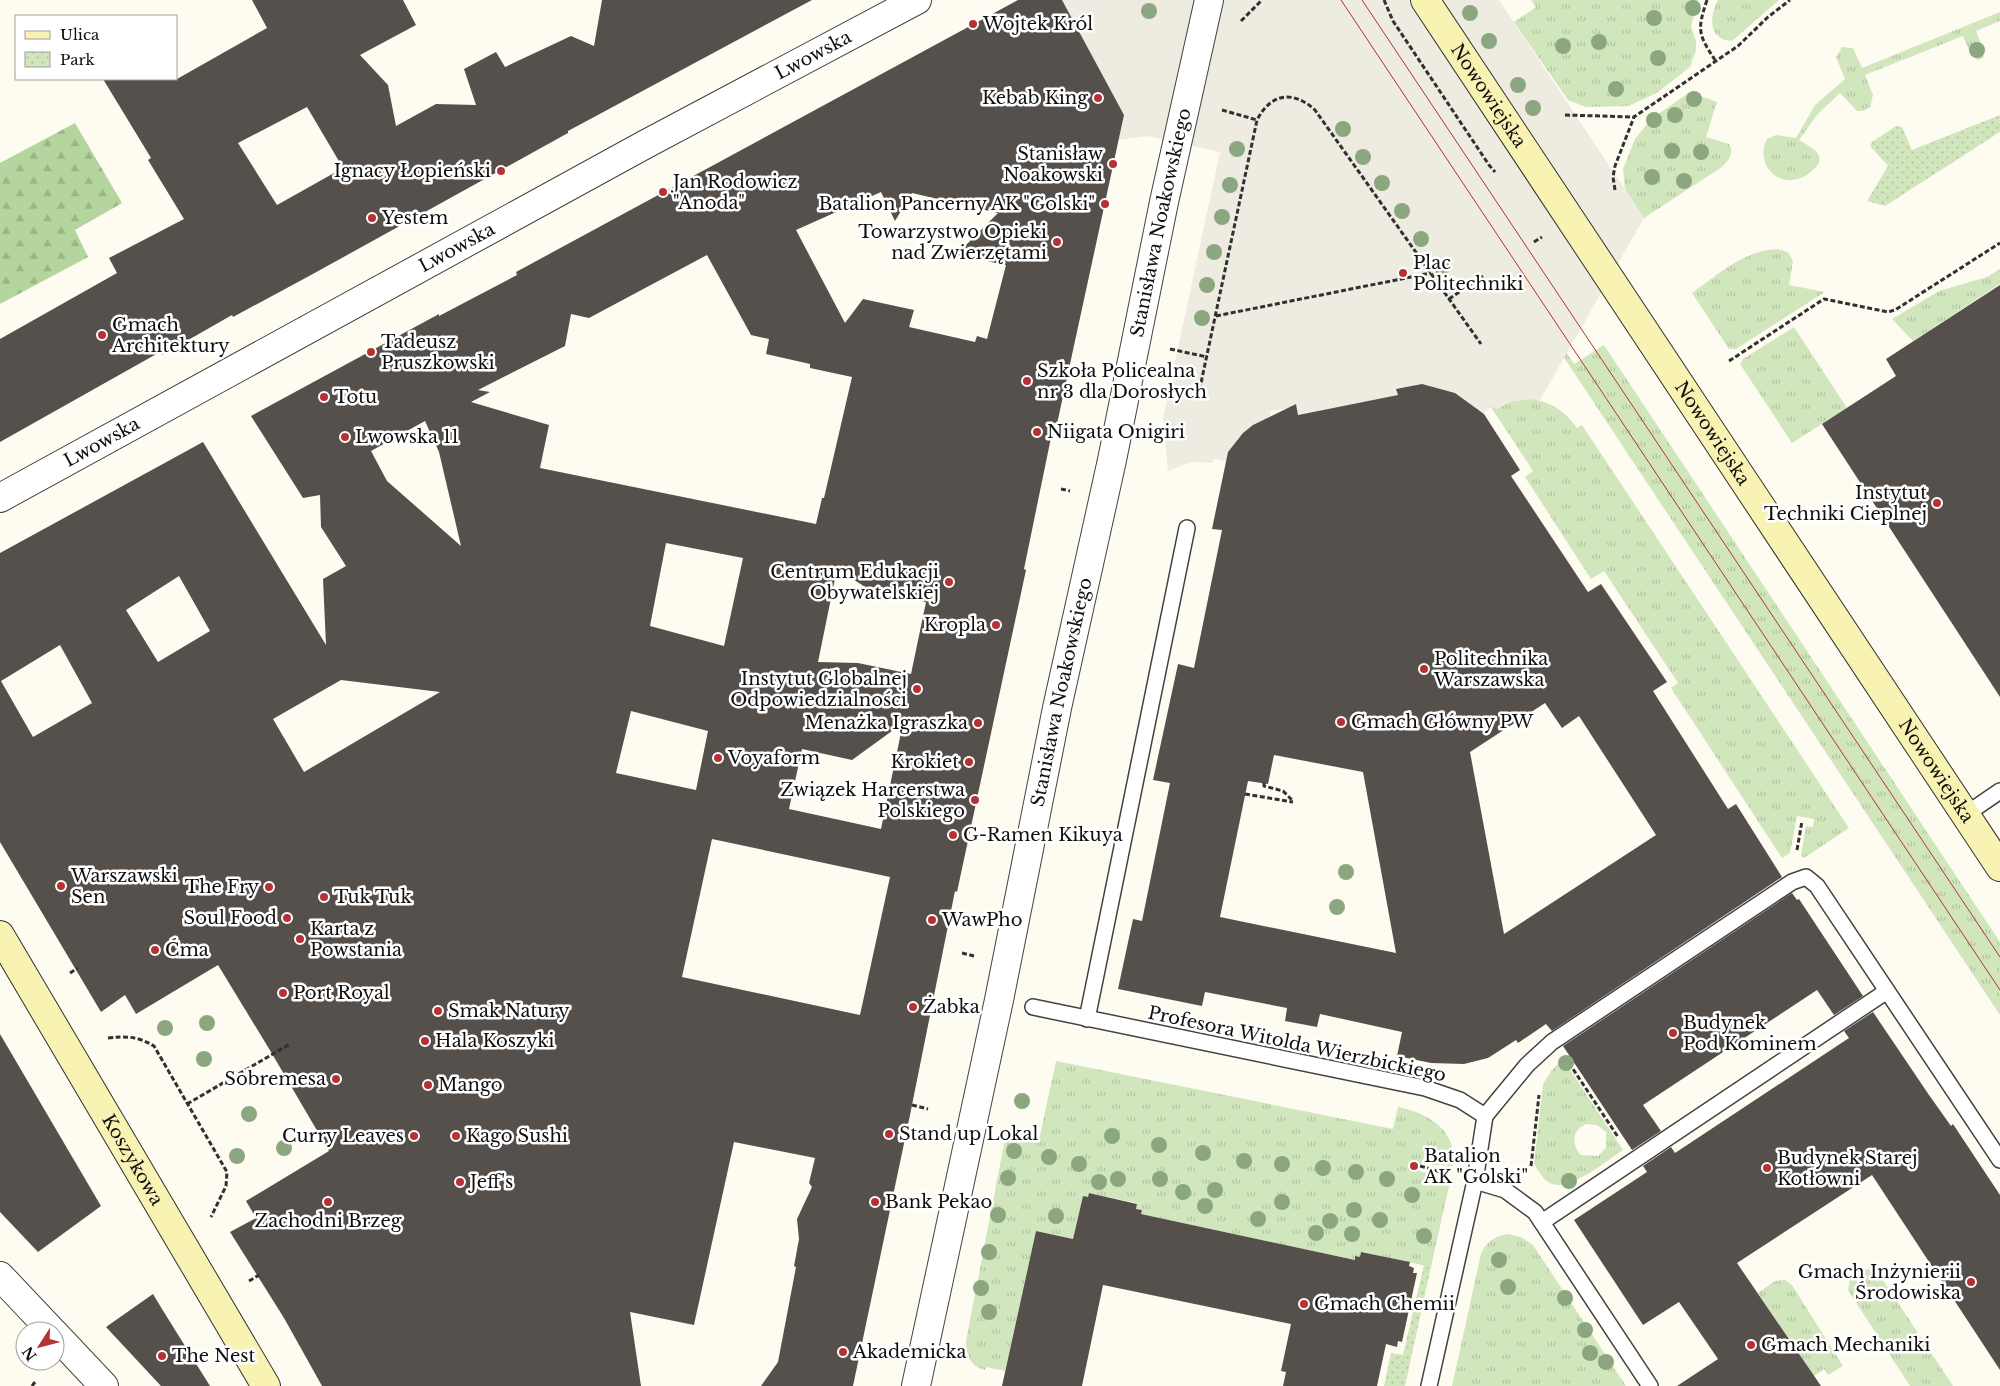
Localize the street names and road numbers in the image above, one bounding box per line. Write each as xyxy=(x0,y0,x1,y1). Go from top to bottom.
street label: Lwowska xyxy=(771,26,855,84)
street label: Nowowiejska xyxy=(1446,40,1531,152)
street label: Stanisława Noakowskiego xyxy=(1126,106,1196,339)
street label: Lwowska xyxy=(415,218,499,277)
street label: Nowowiejska xyxy=(1670,377,1755,490)
street label: Lwowska xyxy=(60,413,143,472)
street label: Stanisława Noakowskiego xyxy=(1027,576,1097,808)
street label: Nowowiejska xyxy=(1894,715,1979,827)
street label: Profesora Witolda Wierzbickiego xyxy=(1146,1002,1448,1086)
street label: Koszykowa xyxy=(97,1110,168,1209)

